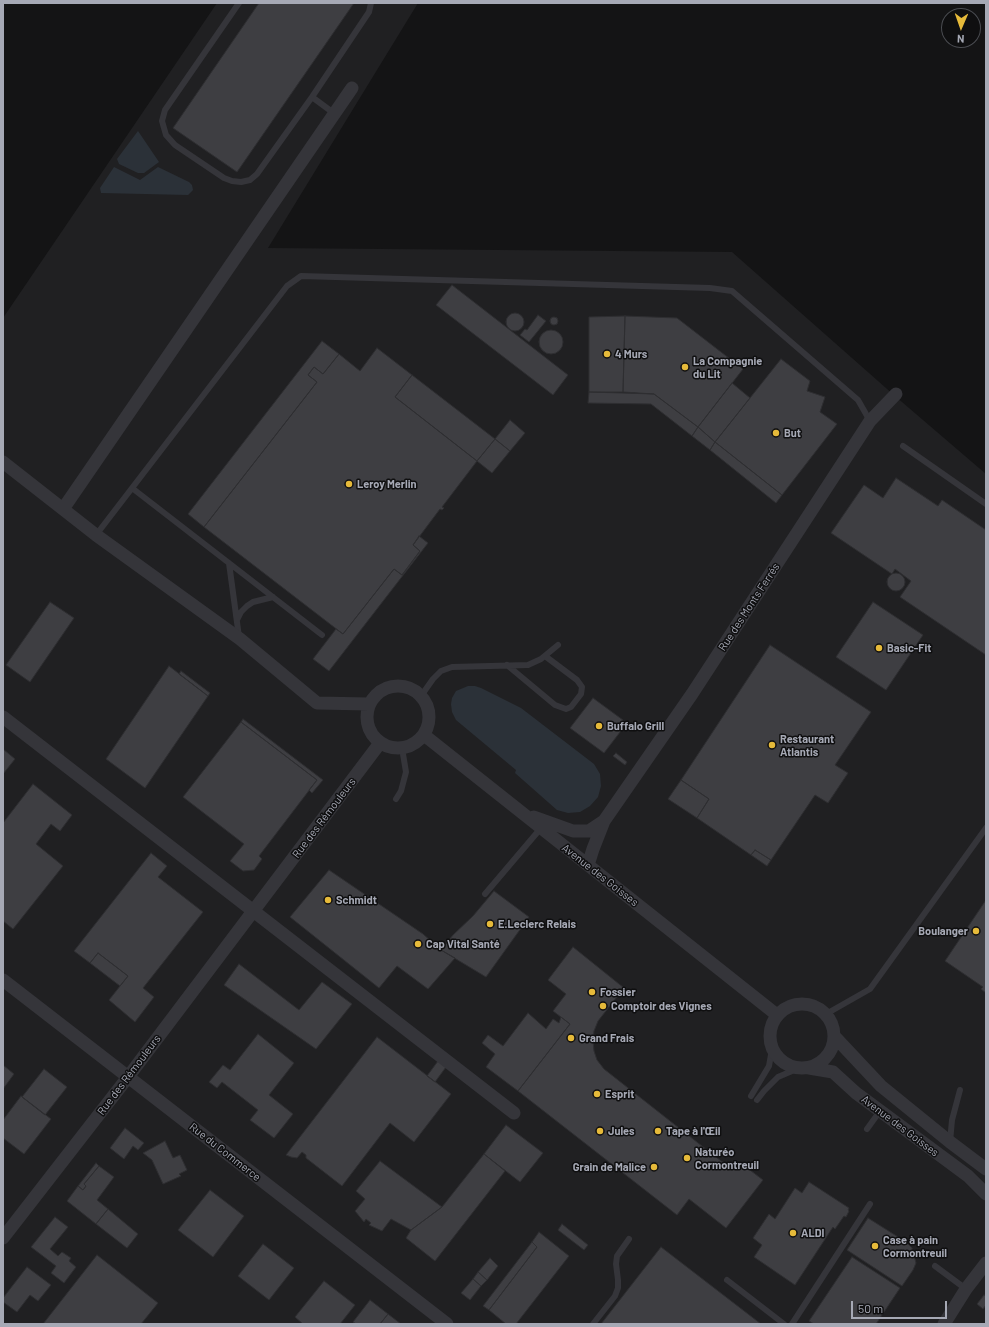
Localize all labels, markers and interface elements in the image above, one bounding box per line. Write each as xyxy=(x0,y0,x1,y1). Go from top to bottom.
north arrow xyxy=(941,8,981,48)
text: N xyxy=(957,33,964,46)
place label: 4 Murs xyxy=(615,347,647,361)
marker: 4 Murs xyxy=(602,349,612,359)
place label: La Compagnie du Lit xyxy=(693,354,762,380)
marker: La Compagnie du Lit xyxy=(680,362,690,372)
place label: But xyxy=(784,426,801,440)
marker: But xyxy=(771,428,781,438)
place label: Leroy Merlin xyxy=(357,477,417,491)
marker: Leroy Merlin xyxy=(344,479,354,489)
street label: Rue des Monts Ferrés xyxy=(716,561,782,653)
place label: Basic-Fit xyxy=(887,641,931,655)
marker: Basic-Fit xyxy=(874,643,884,653)
place label: Buffalo Grill xyxy=(607,719,664,733)
marker: Buffalo Grill xyxy=(594,721,604,731)
place label: Restaurant Atlantis xyxy=(780,732,834,758)
marker: Restaurant Atlantis xyxy=(767,740,777,750)
street label: Rue des Rémouleurs xyxy=(290,775,358,861)
street label: Avenue des Goisses xyxy=(559,841,641,909)
place label: Schmidt xyxy=(336,893,377,907)
marker: Schmidt xyxy=(323,895,333,905)
place label: E.Leclerc Relais xyxy=(498,917,576,931)
marker: E.Leclerc Relais xyxy=(485,919,495,929)
place label: Boulanger xyxy=(918,924,968,938)
marker: Boulanger xyxy=(971,926,981,936)
place label: Cap Vital Santé xyxy=(426,937,500,951)
marker: Cap Vital Santé xyxy=(413,939,423,949)
place label: Fossier xyxy=(600,985,636,999)
marker: Fossier xyxy=(587,987,597,997)
place label: Comptoir des Vignes xyxy=(611,999,712,1013)
marker: Comptoir des Vignes xyxy=(598,1001,608,1011)
place label: Grand Frais xyxy=(579,1031,634,1045)
street label: Rue des Rémouleurs xyxy=(95,1032,163,1118)
marker: Grand Frais xyxy=(566,1033,576,1043)
place label: Esprit xyxy=(605,1087,634,1101)
marker: Esprit xyxy=(592,1089,602,1099)
street label: Avenue des Goisses xyxy=(859,1093,941,1159)
street label: Rue du Commerce xyxy=(187,1120,263,1184)
place label: Jules xyxy=(608,1124,635,1138)
place label: Tape à l'Œil xyxy=(666,1124,721,1138)
marker: Jules xyxy=(595,1126,605,1136)
marker: Tape à l'Œil xyxy=(653,1126,663,1136)
place label: Naturéo Cormontreuil xyxy=(695,1145,759,1171)
marker: Naturéo Cormontreuil xyxy=(682,1153,692,1163)
place label: Grain de Malice xyxy=(573,1160,646,1174)
marker: Grain de Malice xyxy=(649,1162,659,1172)
place label: ALDI xyxy=(801,1226,824,1240)
marker: ALDI xyxy=(788,1228,798,1238)
place label: Case à pain Cormontreuil xyxy=(883,1233,947,1259)
marker: Case à pain Cormontreuil xyxy=(870,1241,880,1251)
scale bar xyxy=(853,1293,949,1319)
text: 50 m xyxy=(858,1301,883,1315)

